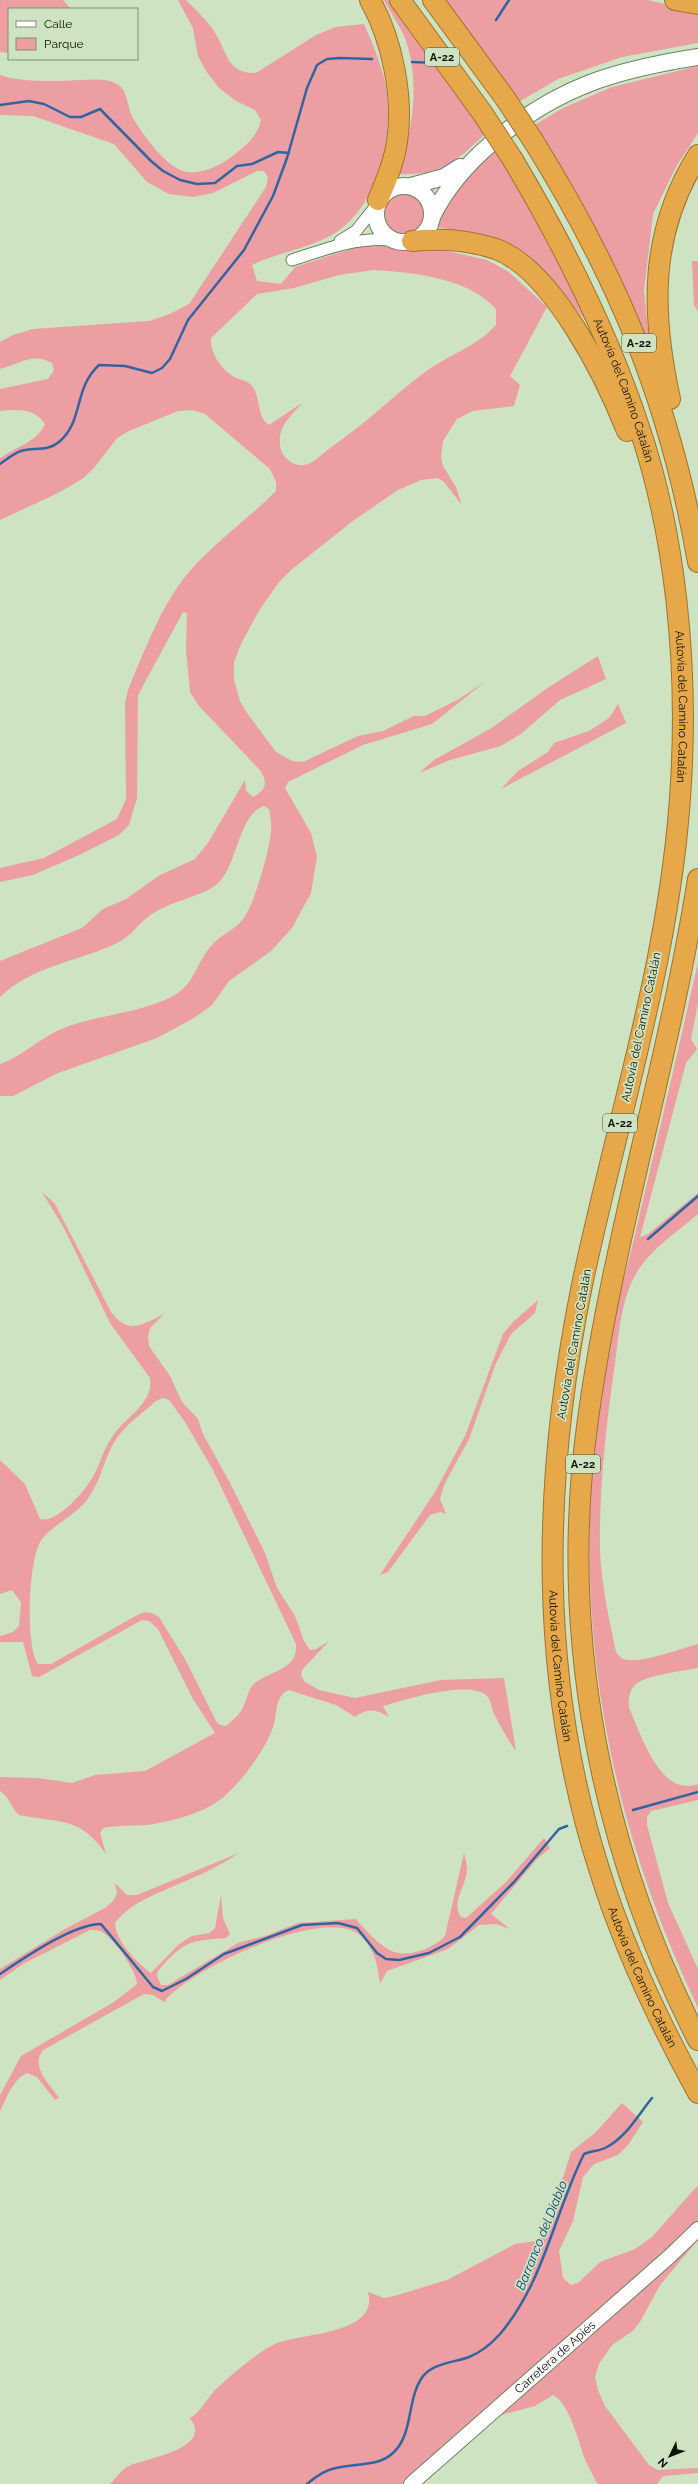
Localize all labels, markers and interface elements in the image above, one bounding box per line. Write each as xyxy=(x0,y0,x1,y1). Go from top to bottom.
legend xyxy=(8,8,138,60)
text: Calle xyxy=(44,17,72,31)
text: Parque xyxy=(44,37,84,51)
road number: A-22 xyxy=(425,48,459,66)
street label: Autovía del Camino Catalán xyxy=(590,316,657,464)
road number: A-22 xyxy=(622,334,656,352)
street label: Autovía del Camino Catalán xyxy=(672,630,690,783)
street label: Autovía del Camino Catalán xyxy=(618,951,664,1103)
road number: A-22 xyxy=(603,1114,637,1132)
street label: Autovía del Camino Catalán xyxy=(554,1268,594,1420)
road number: A-22 xyxy=(566,1455,600,1473)
street label: Autovía del Camino Catalán xyxy=(546,1590,575,1743)
street label: Autovía del Camino Catalán xyxy=(605,1905,680,2050)
water label: Barranco del Diablo xyxy=(513,2178,570,2292)
street label: Carretera de Apiés xyxy=(512,2318,599,2396)
north arrow xyxy=(650,2436,690,2476)
text: N xyxy=(655,2455,671,2470)

